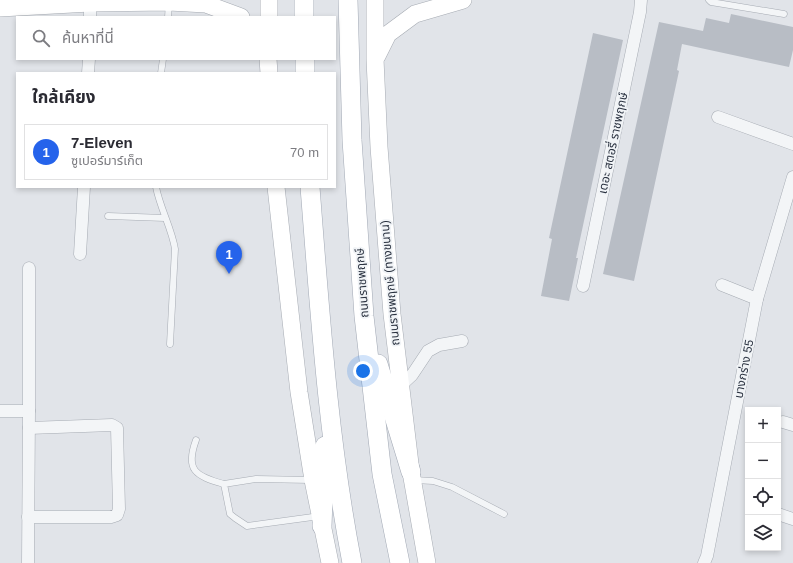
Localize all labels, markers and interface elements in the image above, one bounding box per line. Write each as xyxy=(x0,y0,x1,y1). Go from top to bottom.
search box xyxy=(16,16,336,60)
icon: search xyxy=(30,27,52,49)
text: ค้นหาที่นี่ xyxy=(62,29,114,46)
text: ใกล้เคียง xyxy=(32,88,95,107)
street label: เดอะ สตอรี่ ราชพฤกษ์ xyxy=(593,90,631,195)
text: 7-Eleven xyxy=(71,134,133,151)
text: 1 xyxy=(42,145,50,160)
text: 70 m xyxy=(290,145,319,160)
text: ซูเปอร์มาร์เก็ต xyxy=(71,153,143,168)
street label: ถนนราชพฤกษ์ (ทางขนาน) xyxy=(378,220,402,346)
pin: 1 xyxy=(216,241,242,274)
street label: ถนนราชพฤกษ์ xyxy=(353,247,371,318)
street label: บางกร่าง 55 xyxy=(731,338,757,400)
your location xyxy=(353,361,373,381)
map controls xyxy=(745,407,781,551)
button: + xyxy=(745,407,781,443)
button: − xyxy=(745,443,781,479)
button: locate xyxy=(745,479,781,515)
button: layers xyxy=(745,515,781,551)

